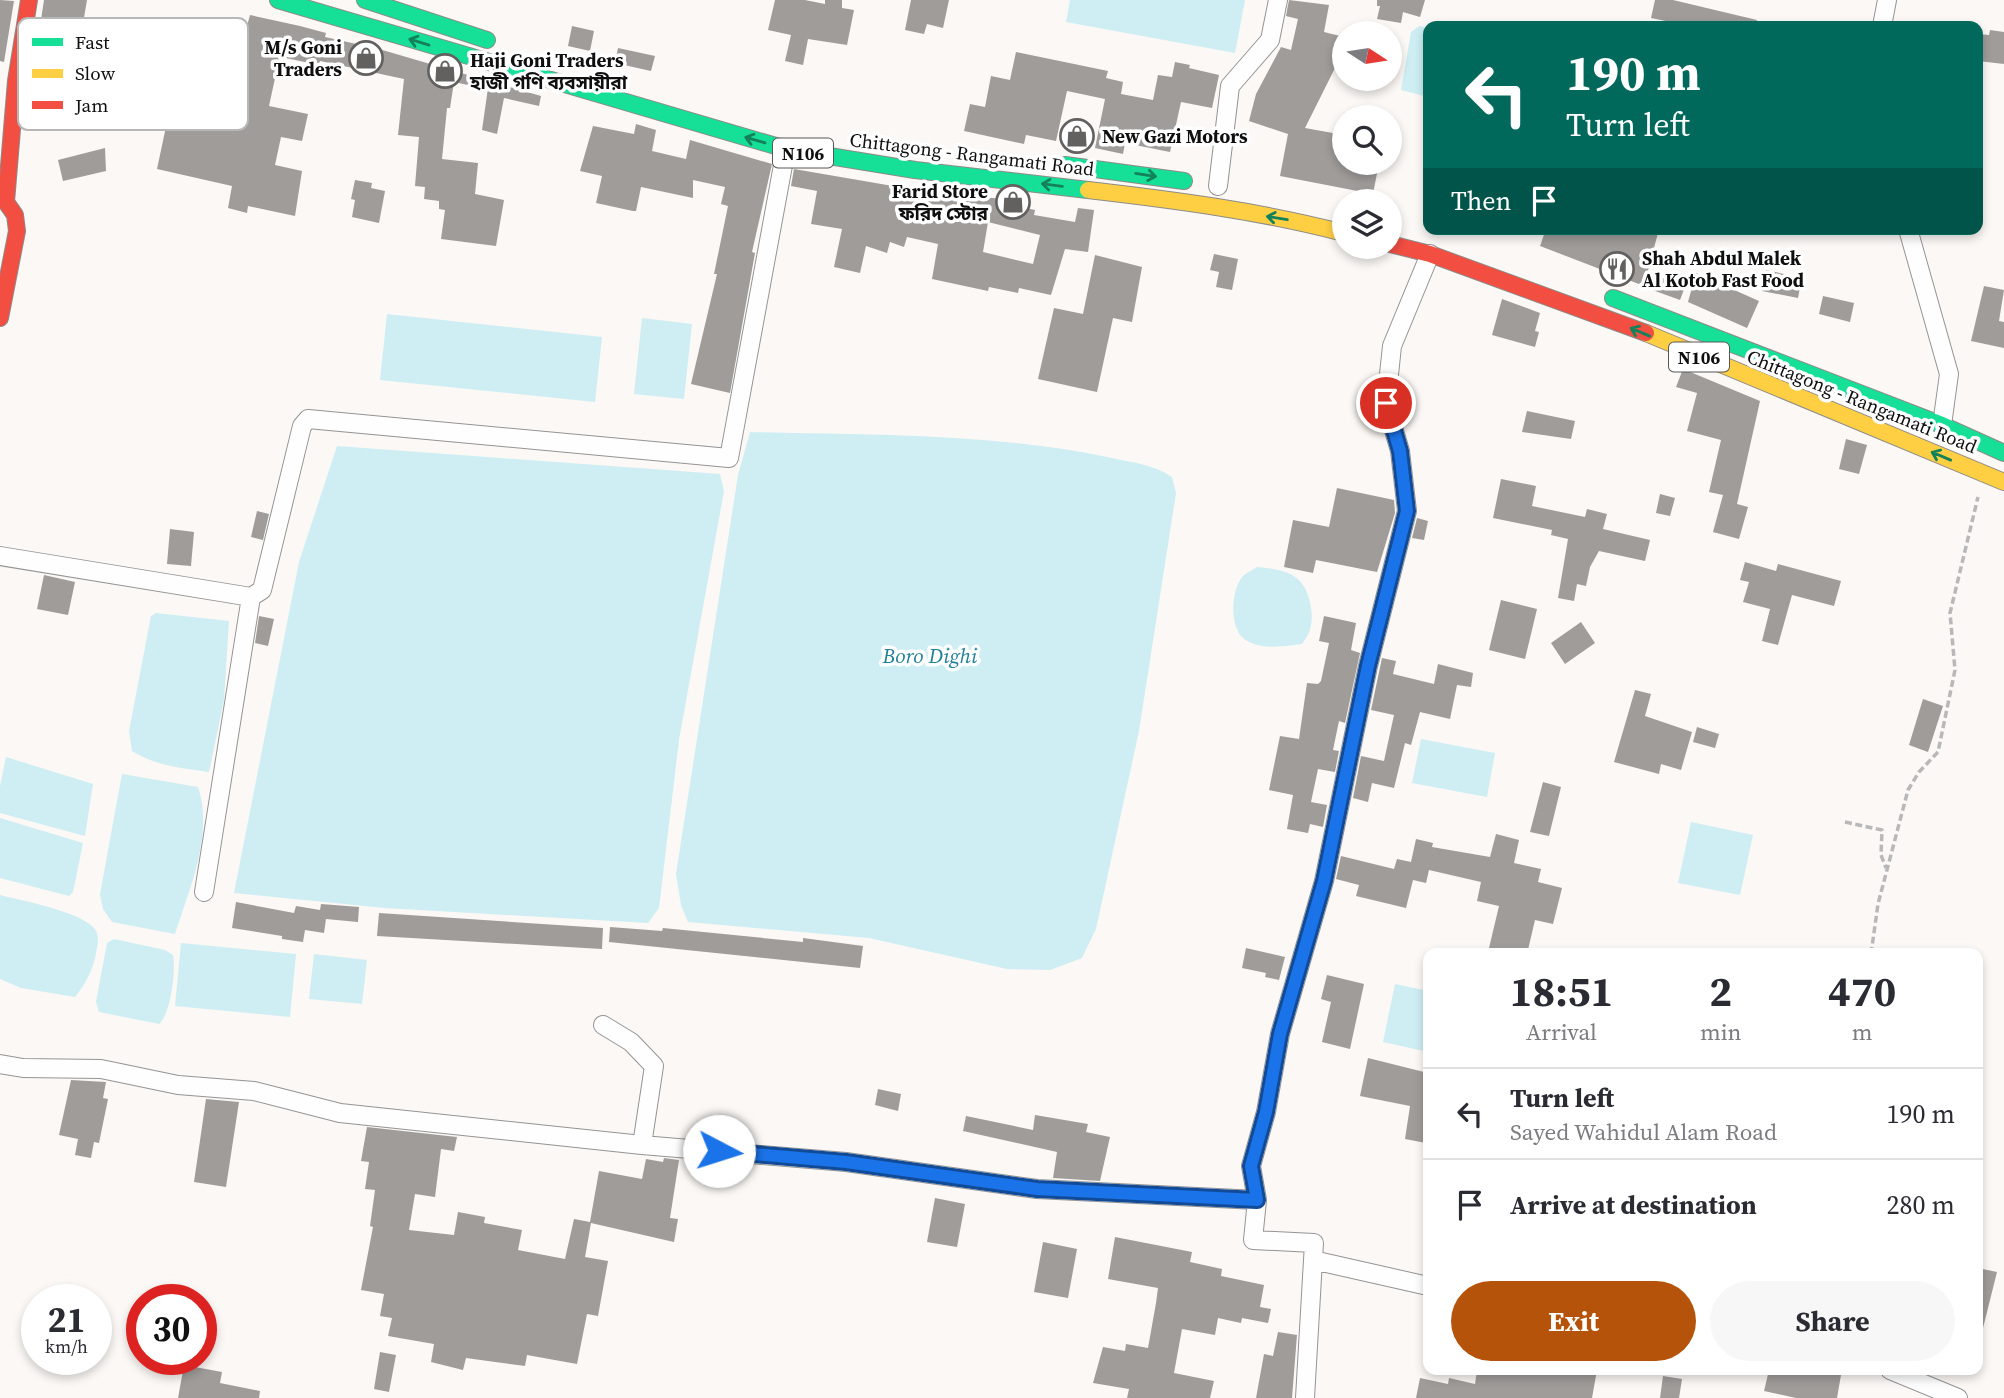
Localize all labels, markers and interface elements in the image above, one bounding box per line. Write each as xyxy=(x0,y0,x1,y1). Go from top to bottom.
legend xyxy=(18,18,248,130)
north arrow xyxy=(1332,21,1402,91)
map controls xyxy=(1332,21,1402,259)
text: Fast xyxy=(75,29,110,55)
place label: M/s Goni Traders xyxy=(264,34,342,82)
one-way arrow xyxy=(409,34,431,47)
shop icon: M/s Goni Traders xyxy=(347,39,385,77)
text: 190 m xyxy=(1566,39,1701,106)
place label: Haji Goni Traders হাজী গণি ব্যবসায়ীরা xyxy=(469,47,628,95)
icon: left xyxy=(1451,49,1542,140)
shop icon: Haji Goni Traders হাজী গণি ব্যবসায়ীরা xyxy=(426,52,464,90)
text: Slow xyxy=(75,60,116,86)
text: Jam xyxy=(74,92,108,118)
text: Turn left xyxy=(1566,103,1690,147)
button: search xyxy=(1332,105,1402,175)
shop icon: New Gazi Motors xyxy=(1058,117,1096,155)
place label: New Gazi Motors xyxy=(1102,123,1248,149)
street label: Chittagong - Rangamati Road xyxy=(848,126,1096,182)
one-way arrow xyxy=(744,133,766,146)
road number: N106 xyxy=(773,138,833,168)
one-way arrow xyxy=(1134,169,1157,182)
place label: Farid Store ফরিদ স্টোর xyxy=(892,178,989,226)
one-way arrow xyxy=(1041,179,1064,192)
icon: arrive xyxy=(1525,182,1563,220)
shop icon: Farid Store ফরিদ স্টোর xyxy=(994,183,1032,221)
text: Then xyxy=(1451,183,1511,219)
button: layers xyxy=(1332,189,1402,259)
one-way arrow xyxy=(1266,211,1289,224)
place label: Shah Abdul Malek Al Kotob Fast Food xyxy=(1642,245,1804,293)
restaurant icon: Shah Abdul Malek Al Kotob Fast Food xyxy=(1598,250,1636,288)
one-way arrow xyxy=(1630,324,1651,337)
road number: N106 xyxy=(1669,342,1729,372)
street label: Chittagong - Rangamati Road xyxy=(1743,343,1981,459)
pin xyxy=(1356,373,1416,433)
icon: arrive xyxy=(1367,384,1405,422)
one-way arrow xyxy=(1931,449,1952,462)
water label: Boro Dighi xyxy=(882,641,978,670)
text: 18:51 xyxy=(1510,962,1613,1020)
text: 2 xyxy=(1709,962,1732,1020)
text: 470 xyxy=(1828,962,1896,1020)
text: Arrival xyxy=(1526,1016,1597,1048)
text: min xyxy=(1700,1016,1741,1048)
text: m xyxy=(1852,1016,1873,1048)
text: Turn left xyxy=(1510,1080,1614,1116)
icon: left xyxy=(1451,1095,1489,1133)
text: 190 m xyxy=(1887,1096,1955,1132)
position arrow xyxy=(682,1114,756,1188)
text: Sayed Wahidul Alam Road xyxy=(1510,1116,1777,1148)
icon: arrive xyxy=(1451,1186,1489,1224)
text: Arrive at destination xyxy=(1510,1187,1757,1223)
text: 280 m xyxy=(1887,1187,1955,1223)
button: Exit xyxy=(1451,1281,1696,1361)
button: Share xyxy=(1710,1281,1955,1361)
speed limit sign: 30 xyxy=(126,1284,217,1375)
text: 21 xyxy=(48,1296,85,1344)
text: km/h xyxy=(45,1334,88,1359)

